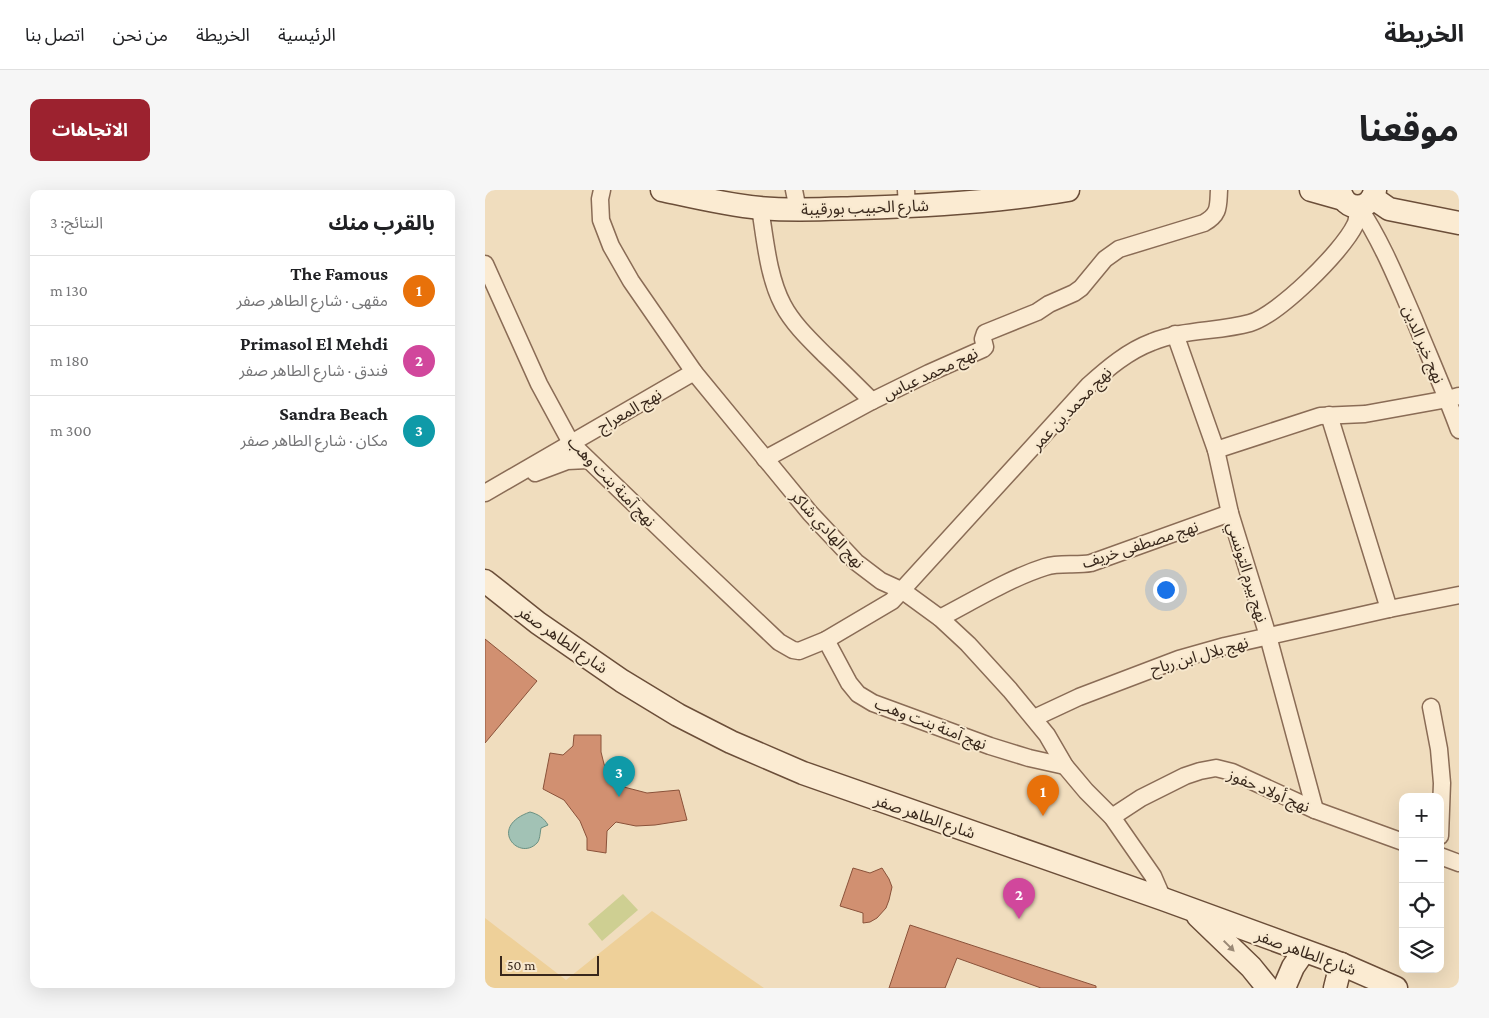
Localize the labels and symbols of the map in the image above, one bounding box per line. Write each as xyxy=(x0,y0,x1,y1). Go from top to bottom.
street label: شارع الحبيب بورقيبة xyxy=(801,197,929,222)
street label: نهج خير الدين xyxy=(1396,302,1448,388)
street label: نهج محمد عباس xyxy=(880,344,982,406)
street label: نهج محمد بن عمر xyxy=(1027,364,1118,457)
street label: نهج المعراج xyxy=(594,385,666,439)
street label: نهج آمنة بنت وهب xyxy=(562,433,659,533)
street label: نهج الهادي شاكر xyxy=(784,486,868,574)
street label: نهج مصطفى خريف xyxy=(1080,518,1202,575)
street label: نهج بيرم التونسي xyxy=(1220,520,1271,625)
your location xyxy=(1153,577,1179,603)
street label: شارع الطاهر صفر xyxy=(512,602,611,680)
street label: نهج بلال ابن رباح xyxy=(1148,633,1251,681)
street label: نهج آمنة بنت وهب xyxy=(871,694,989,756)
pin: 3 xyxy=(603,756,635,797)
street label: نهج أولاد حفوز xyxy=(1223,764,1313,819)
pin: 1 xyxy=(1027,775,1059,816)
street label: شارع الطاهر صفر xyxy=(870,791,977,845)
pin: 2 xyxy=(1003,878,1035,919)
street label: شارع الطاهر صفر xyxy=(1251,926,1358,982)
one-way arrow xyxy=(1223,940,1235,952)
scale bar xyxy=(500,953,599,976)

